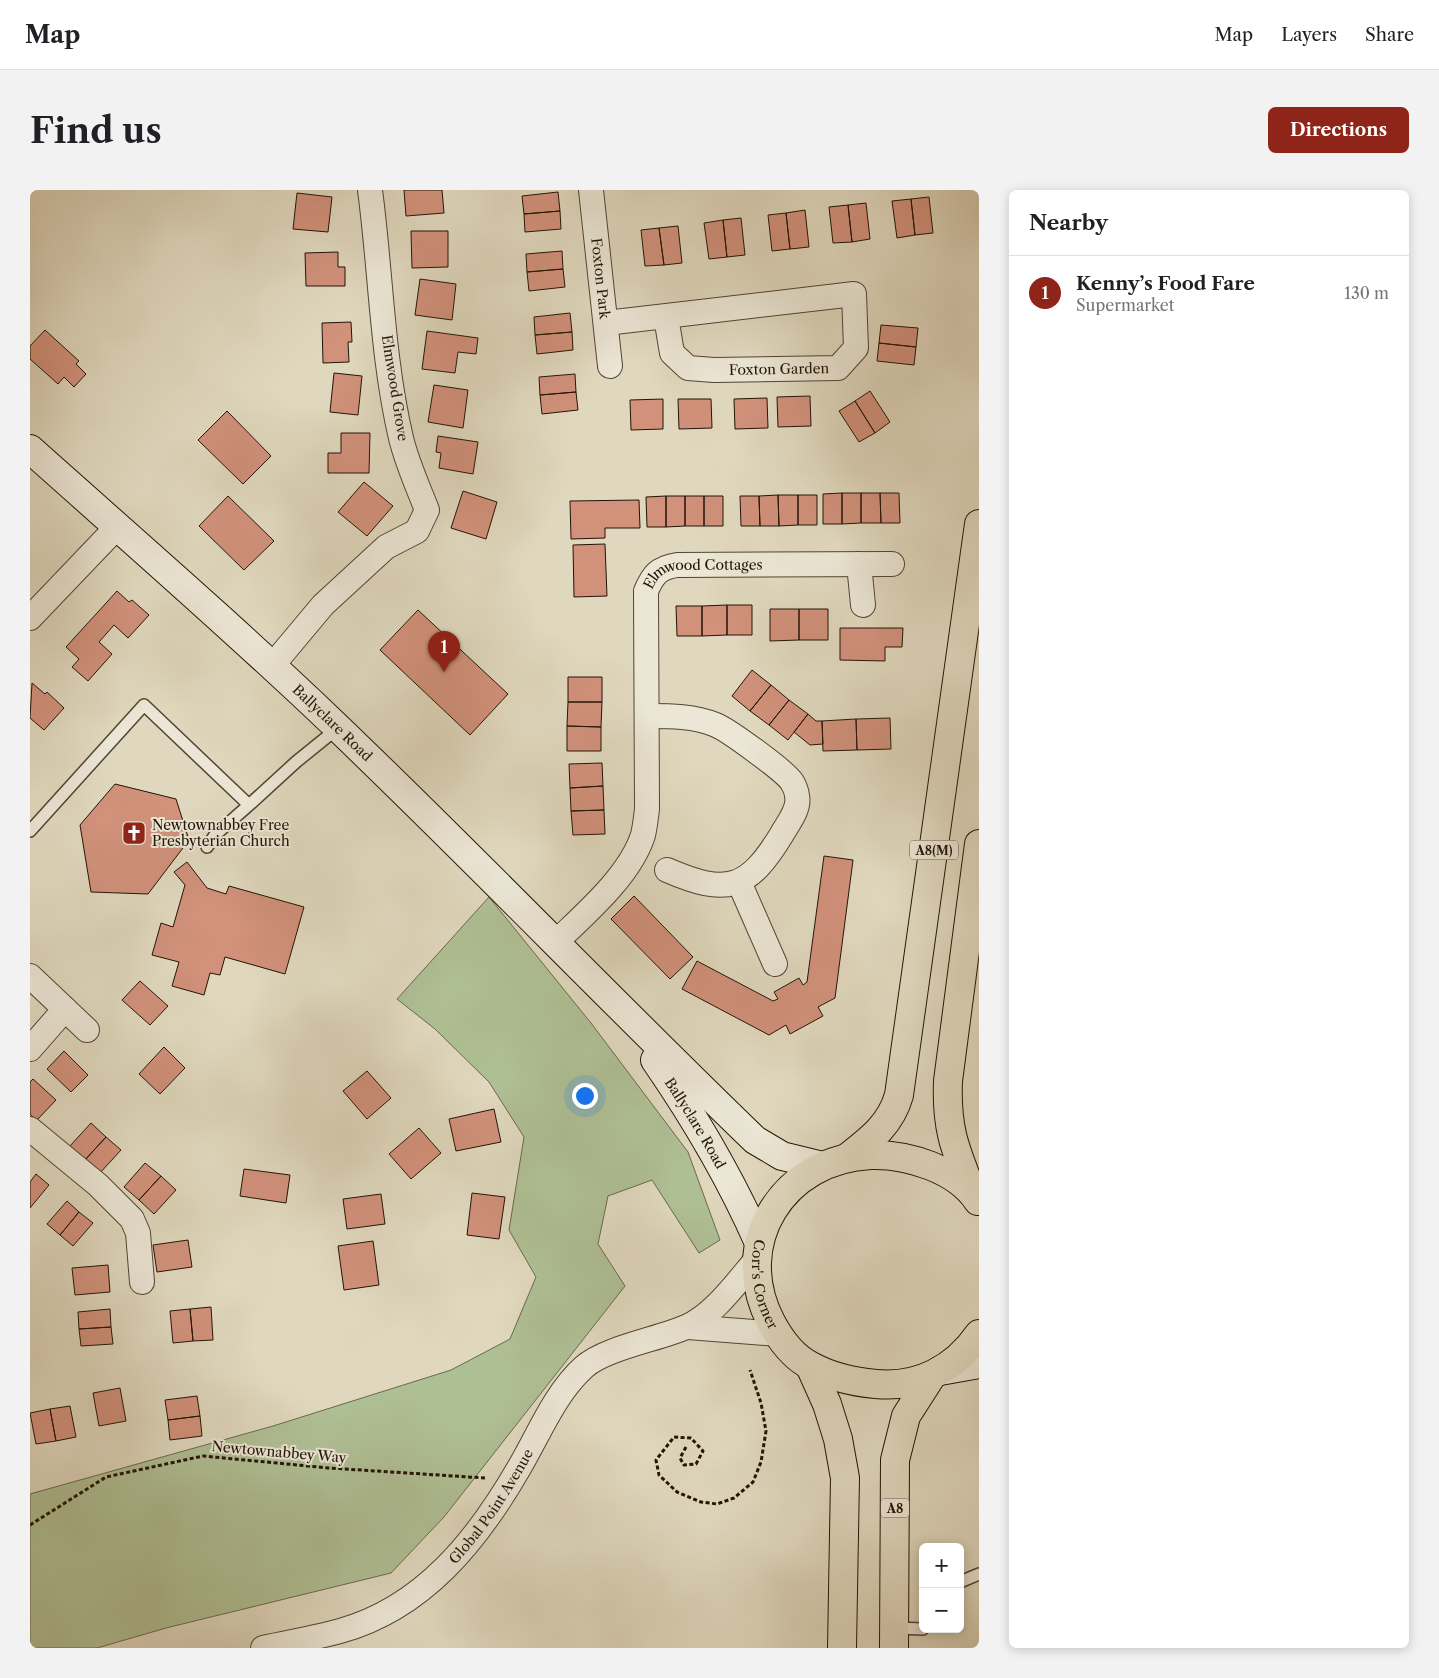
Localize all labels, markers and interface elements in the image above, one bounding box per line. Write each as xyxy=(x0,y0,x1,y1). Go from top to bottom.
text: Map xyxy=(25,20,80,49)
text: Map xyxy=(1215,24,1253,46)
text: Layers xyxy=(1281,24,1337,46)
text: Share xyxy=(1365,24,1414,46)
button: Directions xyxy=(1268,107,1409,153)
text: Find us xyxy=(30,109,162,152)
text: Nearby xyxy=(1029,210,1108,235)
street label: Foxton Park xyxy=(587,237,614,321)
text: Kenny’s Food Fare xyxy=(1076,272,1255,295)
text: 1 xyxy=(1041,283,1049,303)
text: 130 m xyxy=(1344,283,1389,303)
text: Supermarket xyxy=(1076,295,1174,315)
street label: Elmwood Grove xyxy=(378,334,412,443)
street label: Foxton Garden xyxy=(729,359,830,379)
street label: Elmwood Cottages xyxy=(639,556,763,592)
pin: 1 xyxy=(428,631,460,672)
street label: Ballyclare Road xyxy=(289,681,376,765)
place label: Newtownabbey Free Presbyterian Church xyxy=(152,816,290,850)
church icon: Newtownabbey Free Presbyterian Church xyxy=(121,820,147,846)
road number: A8(M) xyxy=(910,840,958,860)
street label: Ballyclare Road xyxy=(661,1074,730,1172)
your location xyxy=(572,1083,598,1109)
street label: Corr's Corner xyxy=(748,1238,782,1332)
street label: Newtownabbey Way xyxy=(211,1437,347,1467)
street label: Global Point Avenue xyxy=(445,1446,537,1568)
road number: A8 xyxy=(881,1499,909,1518)
map controls xyxy=(919,1543,964,1633)
button: + xyxy=(919,1543,964,1588)
button: − xyxy=(919,1588,964,1633)

